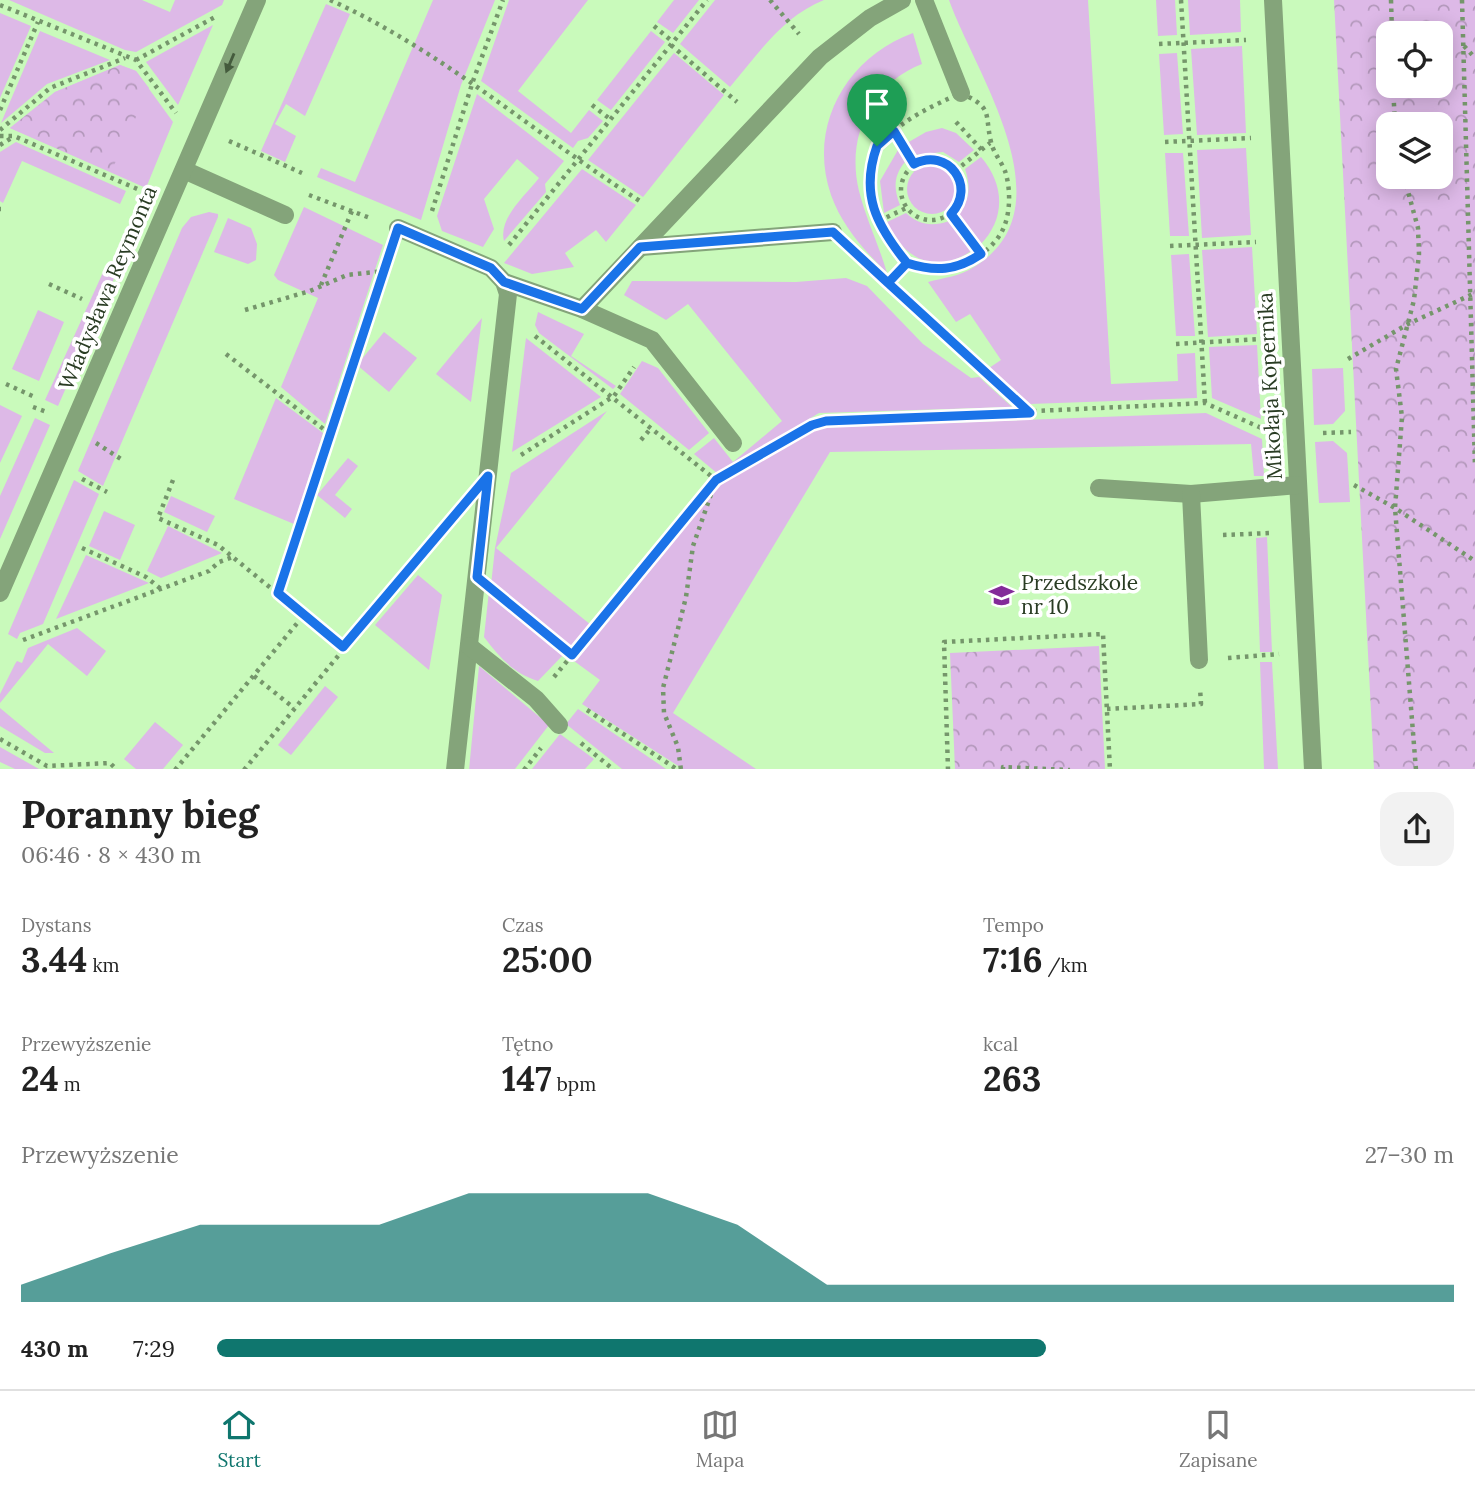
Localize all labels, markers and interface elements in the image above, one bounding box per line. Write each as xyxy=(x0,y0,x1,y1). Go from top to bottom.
map controls xyxy=(1376,21,1453,189)
button: locate xyxy=(1376,21,1453,98)
one-way arrow xyxy=(224,52,235,73)
pin xyxy=(847,74,907,146)
icon: arrive xyxy=(858,85,896,123)
button: layers xyxy=(1376,112,1453,189)
street label: Władysława Reymonta xyxy=(52,181,163,394)
street label: Mikołaja Kopernika xyxy=(1251,291,1288,480)
place label: Przedszkole nr 10 xyxy=(1021,569,1138,620)
school or university icon: Przedszkole nr 10 xyxy=(987,581,1015,609)
text: Poranny bieg xyxy=(21,790,259,838)
button: share xyxy=(1380,792,1454,866)
text: 06:46 · 8 × 430 m xyxy=(21,840,201,869)
text: Dystans xyxy=(21,913,91,937)
text: Czas xyxy=(502,913,544,937)
text: Tempo xyxy=(983,913,1044,937)
text: 3.44 xyxy=(21,937,87,982)
text: 25:00 xyxy=(502,937,593,982)
text: 7:16 xyxy=(983,937,1043,982)
text: km xyxy=(87,953,120,977)
text: /km xyxy=(1043,953,1088,977)
text: Przewyższenie xyxy=(21,1032,151,1056)
text: Tętno xyxy=(502,1032,553,1056)
text: kcal xyxy=(983,1032,1018,1056)
text: 24 xyxy=(21,1056,59,1101)
text: 147 xyxy=(502,1056,552,1101)
text: 263 xyxy=(983,1056,1041,1101)
text: m xyxy=(59,1072,81,1096)
text: bpm xyxy=(552,1072,596,1096)
text: Przewyższenie xyxy=(21,1140,179,1169)
text: 27–30 m xyxy=(1365,1140,1454,1169)
text: 430 m xyxy=(21,1334,88,1363)
text: 7:29 xyxy=(133,1334,175,1363)
tab: Start xyxy=(217,1406,261,1472)
tab: Mapa xyxy=(696,1406,744,1472)
tab: Zapisane xyxy=(1179,1406,1258,1472)

